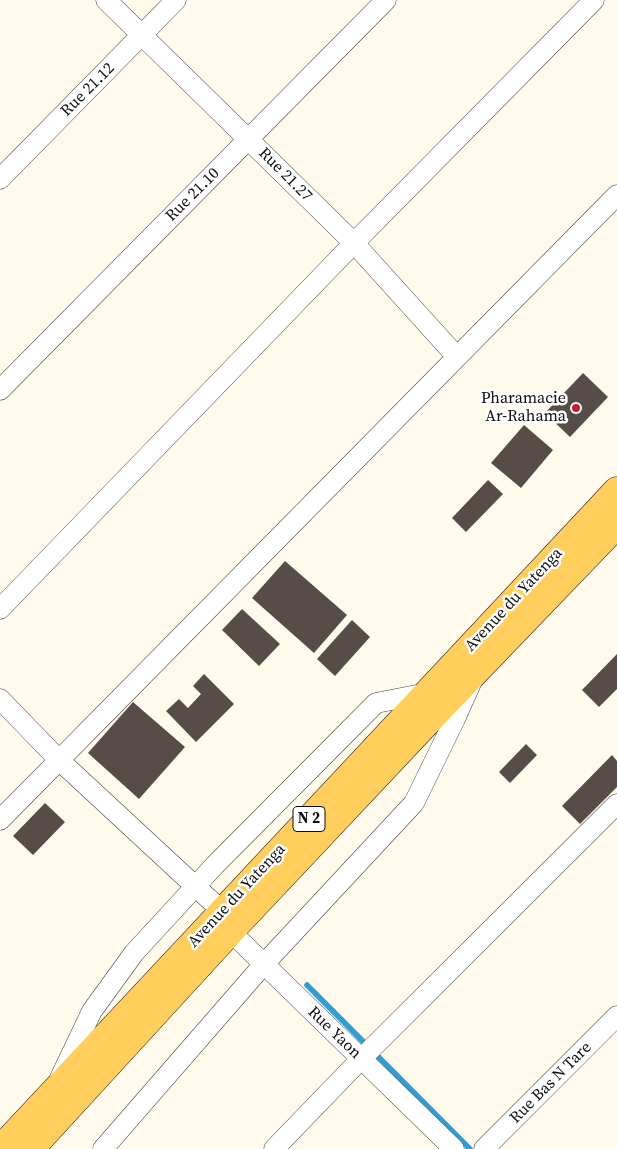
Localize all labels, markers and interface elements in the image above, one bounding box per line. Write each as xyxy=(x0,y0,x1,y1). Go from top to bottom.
street label: Rue 21.12 xyxy=(57,59,119,121)
street label: Rue 21.27 xyxy=(254,144,316,206)
street label: Rue 21.10 xyxy=(162,164,224,226)
place label: Pharamacie Ar-Rahama xyxy=(481,389,566,427)
marker: Pharamacie Ar-Rahama xyxy=(570,402,582,414)
street label: Avenue du Yatenga xyxy=(461,544,567,656)
road number: N 2 xyxy=(293,806,325,832)
street label: Avenue du Yatenga xyxy=(184,840,290,952)
street label: Rue Yaon xyxy=(303,1003,365,1063)
street label: Rue Bas N Tare xyxy=(506,1038,596,1128)

